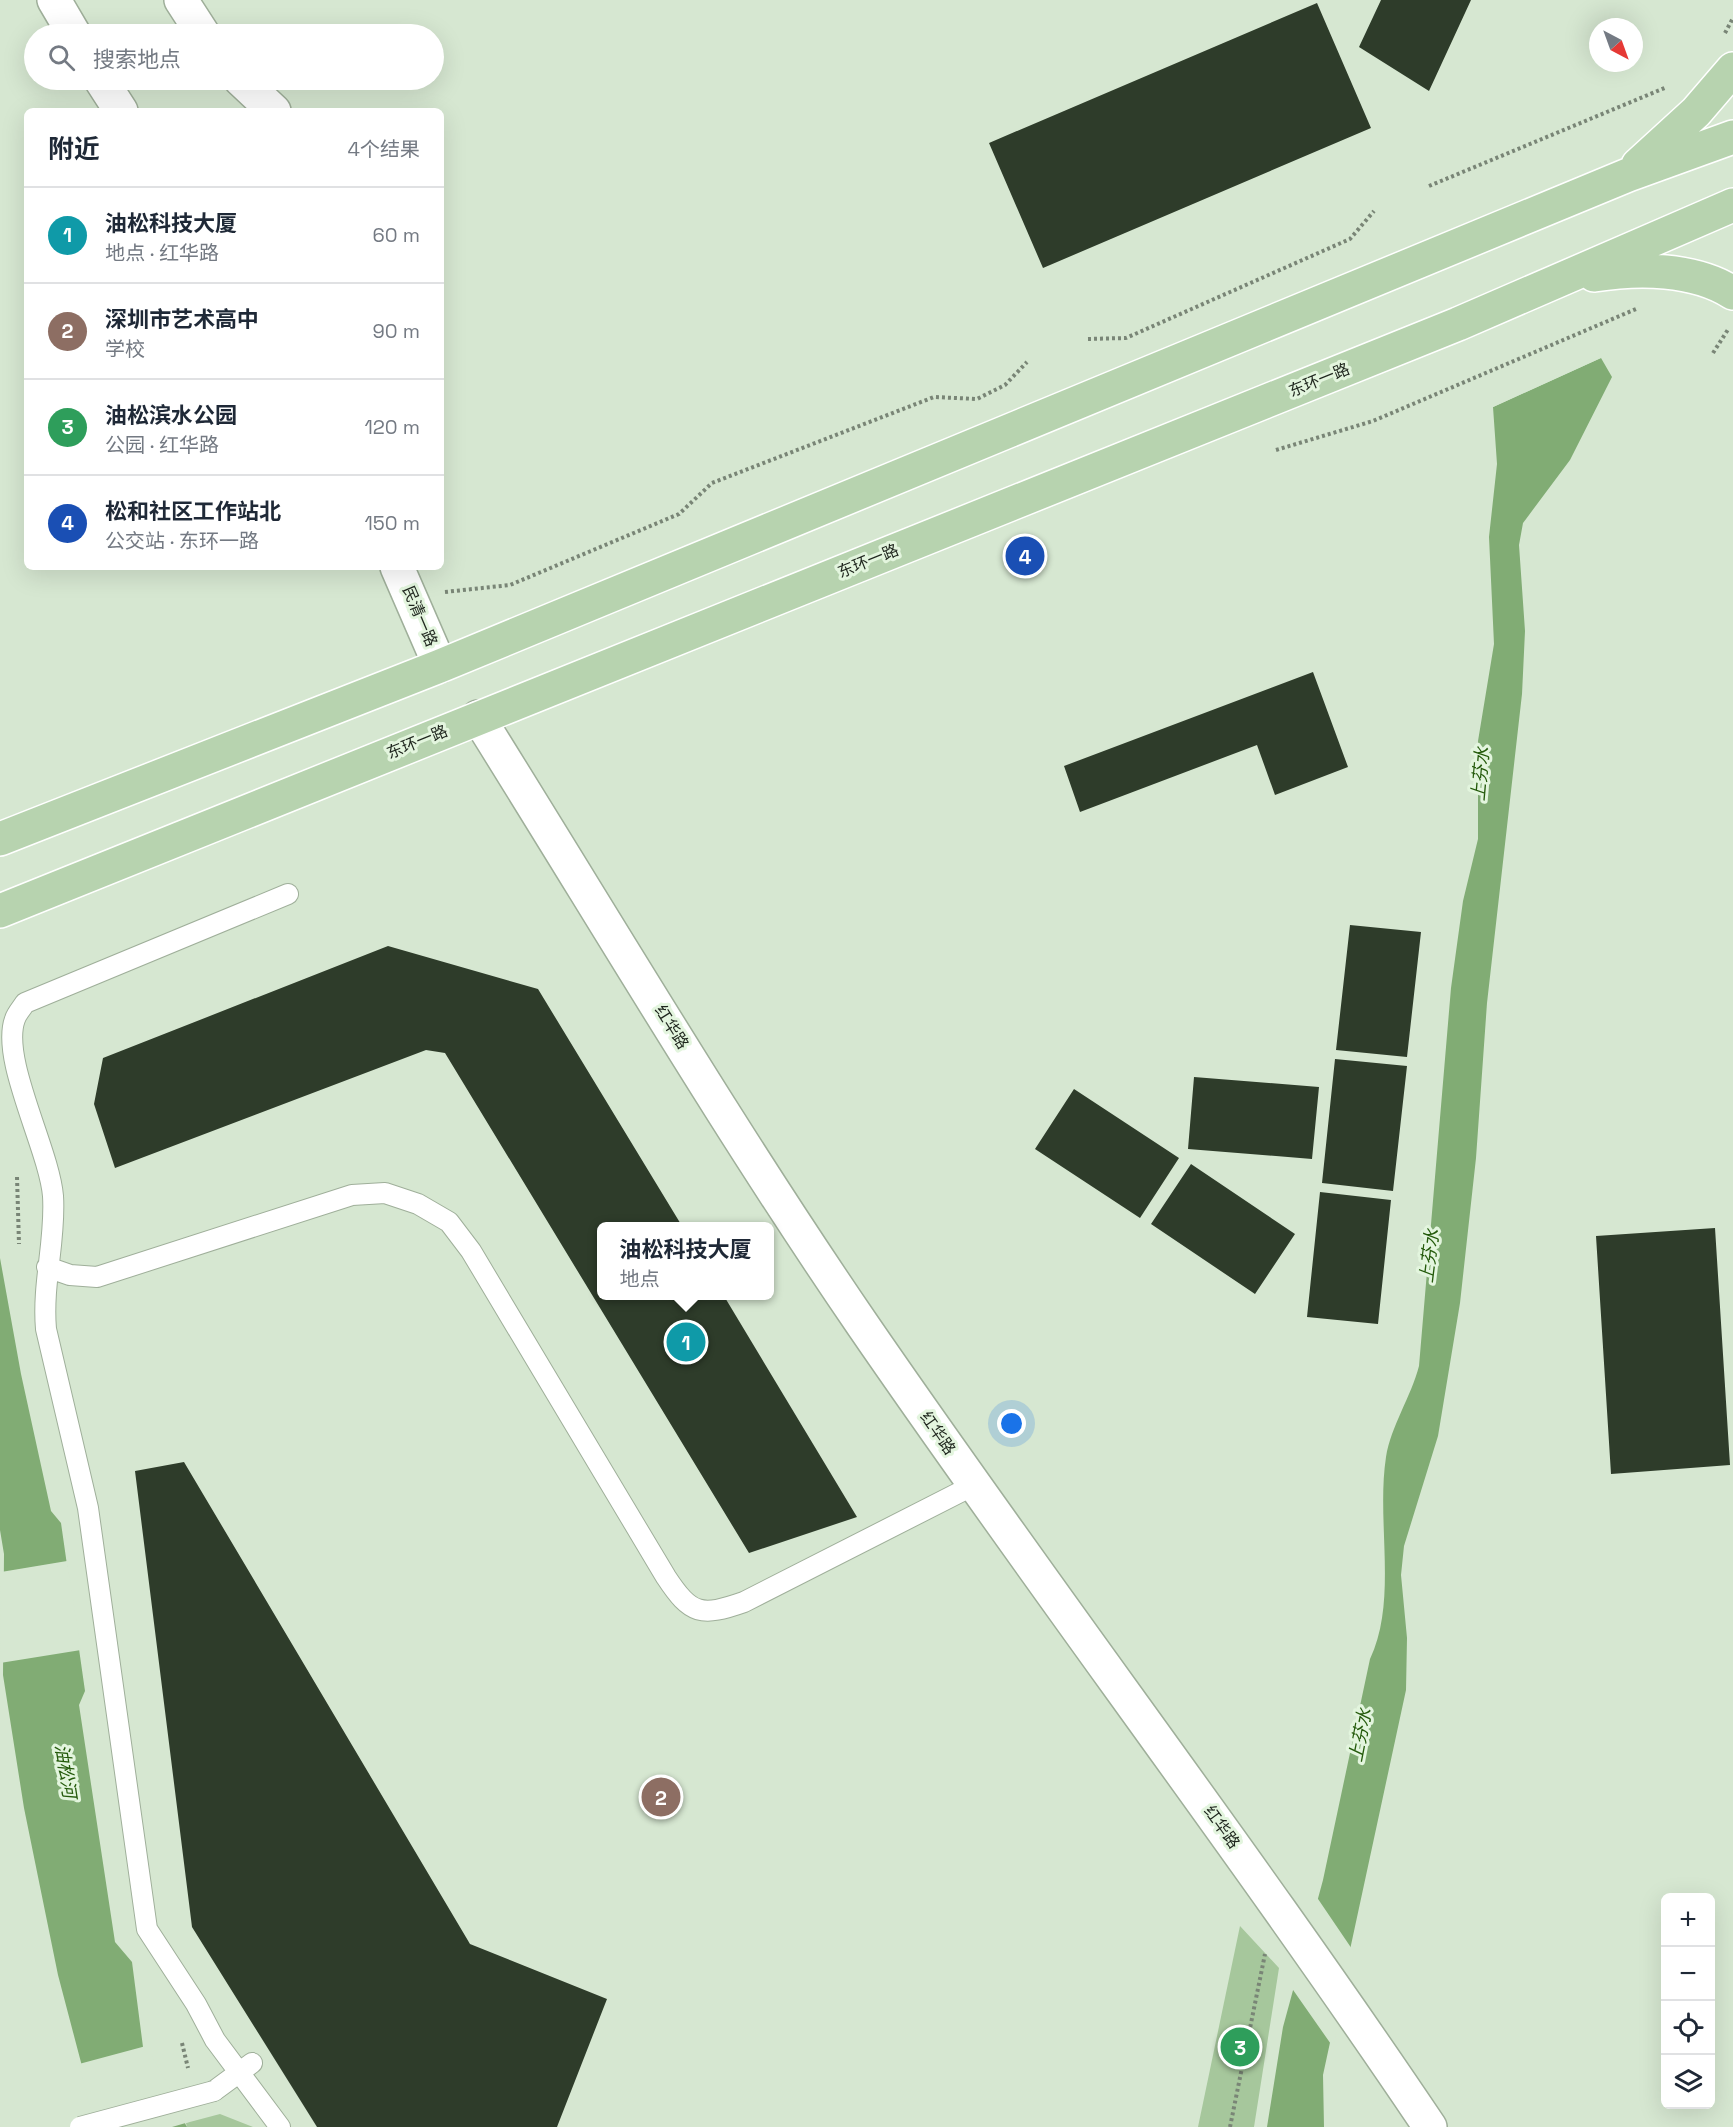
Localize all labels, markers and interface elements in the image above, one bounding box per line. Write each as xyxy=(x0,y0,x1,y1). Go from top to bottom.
north arrow xyxy=(1589,18,1643,72)
search box xyxy=(24,24,444,90)
icon: search xyxy=(45,41,78,74)
text: 搜索地点 xyxy=(93,45,181,73)
text: 附近 xyxy=(48,132,100,166)
text: 4个结果 xyxy=(348,136,420,162)
text: 油松科技大厦 xyxy=(105,209,237,237)
text: 1 xyxy=(63,222,72,248)
text: 60 m xyxy=(373,222,420,248)
text: 地点 · 红华路 xyxy=(105,240,219,266)
text: 深圳市艺术高中 xyxy=(105,305,259,333)
text: 2 xyxy=(62,318,73,344)
text: 90 m xyxy=(373,318,420,344)
text: 学校 xyxy=(105,336,145,362)
street label: 东环一路 xyxy=(1285,358,1353,402)
text: 油松滨水公园 xyxy=(105,401,237,429)
text: 3 xyxy=(61,414,74,440)
text: 120 m xyxy=(364,414,420,440)
text: 公园 · 红华路 xyxy=(105,432,219,458)
text: 松和社区工作站北 xyxy=(105,497,281,525)
text: 4 xyxy=(61,510,74,536)
text: 150 m xyxy=(365,510,420,536)
text: 公交站 · 东环一路 xyxy=(105,528,259,554)
pin: 4 xyxy=(1006,534,1044,578)
street label: 东环一路 xyxy=(834,539,902,583)
street label: 民清一路 xyxy=(398,582,442,650)
street label: 东环一路 xyxy=(383,720,451,764)
water label: 上芬水 xyxy=(1466,745,1494,802)
street label: 红华路 xyxy=(650,1001,694,1053)
popup xyxy=(597,1222,774,1300)
water label: 上芬水 xyxy=(1414,1227,1444,1284)
text: 油松科技大厦 xyxy=(619,1235,752,1263)
text: 地点 xyxy=(619,1266,659,1292)
pin: 1 xyxy=(666,1320,706,1364)
street label: 红华路 xyxy=(916,1407,960,1459)
your location xyxy=(997,1409,1026,1438)
water label: 上芬水 xyxy=(1344,1705,1377,1764)
water label: 油松河 xyxy=(50,1743,82,1802)
pin: 2 xyxy=(642,1774,680,1820)
street label: 红华路 xyxy=(1199,1801,1245,1853)
map controls xyxy=(1661,1893,1715,2109)
button: + xyxy=(1661,1893,1715,1947)
button: − xyxy=(1661,1947,1715,2001)
button: locate xyxy=(1661,2001,1715,2055)
pin: 3 xyxy=(1220,2024,1260,2070)
button: layers xyxy=(1661,2055,1715,2109)

